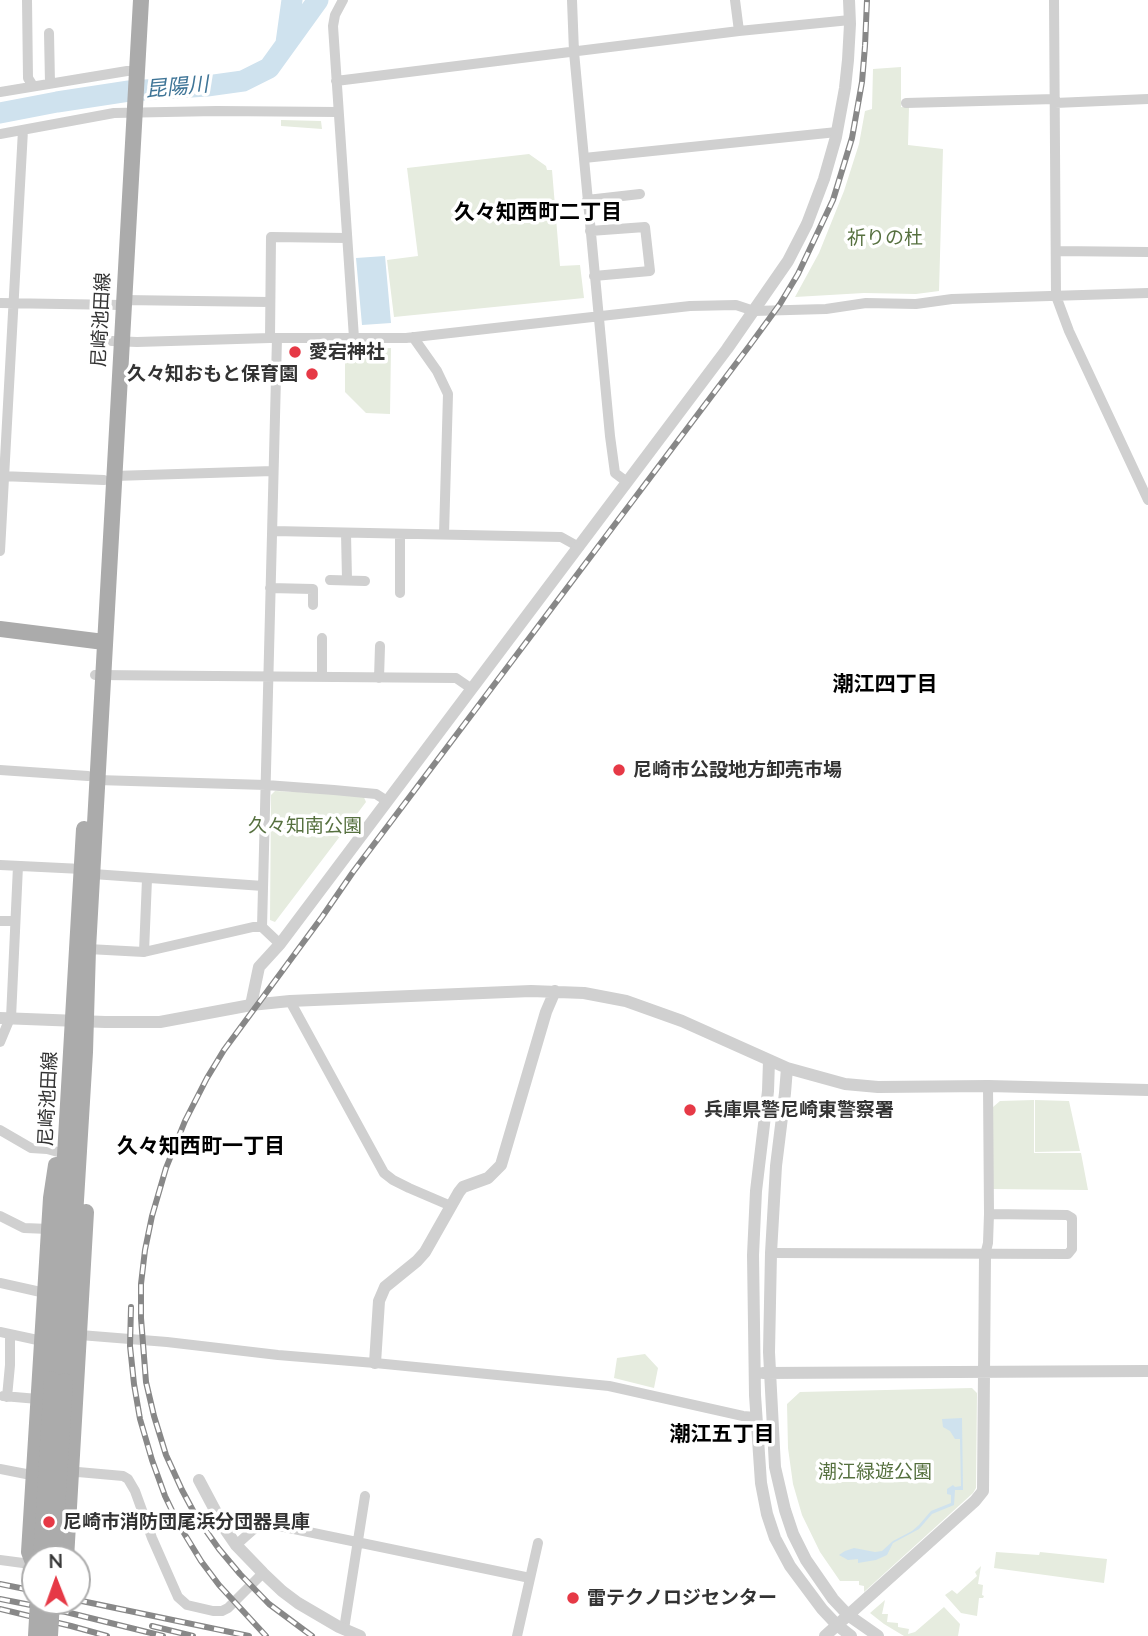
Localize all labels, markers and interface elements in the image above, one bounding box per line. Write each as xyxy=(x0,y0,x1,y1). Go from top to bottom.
water label: 昆陽川 xyxy=(145,72,209,102)
district label: 久々知西町二丁目 xyxy=(454,199,622,225)
park label: 祈りの杜 xyxy=(847,227,923,249)
street label: 尼崎池田線 xyxy=(87,272,115,368)
place label: 愛宕神社 xyxy=(309,341,385,363)
marker: 愛宕神社 xyxy=(287,344,303,360)
place label: 久々知おもと保育園 xyxy=(127,363,298,385)
marker: 久々知おもと保育園 xyxy=(304,366,320,382)
district label: 潮江四丁目 xyxy=(833,671,937,697)
place label: 尼崎市公設地方卸売市場 xyxy=(633,759,842,781)
marker: 尼崎市公設地方卸売市場 xyxy=(611,762,627,778)
park label: 久々知南公園 xyxy=(248,815,362,837)
street label: 尼崎池田線 xyxy=(34,1051,62,1147)
place label: 兵庫県警尼崎東警察署 xyxy=(704,1099,894,1121)
marker: 兵庫県警尼崎東警察署 xyxy=(682,1102,698,1118)
district label: 久々知西町一丁目 xyxy=(117,1133,285,1159)
district label: 潮江五丁目 xyxy=(670,1421,774,1447)
park label: 潮江緑遊公園 xyxy=(818,1461,932,1483)
place label: 尼崎市消防団尾浜分団器具庫 xyxy=(63,1511,310,1533)
marker: 尼崎市消防団尾浜分団器具庫 xyxy=(41,1514,57,1530)
north arrow xyxy=(21,1545,91,1615)
text: N xyxy=(48,1549,63,1572)
place label: 雷テクノロジセンター xyxy=(587,1587,777,1609)
marker: 雷テクノロジセンター xyxy=(565,1590,581,1606)

